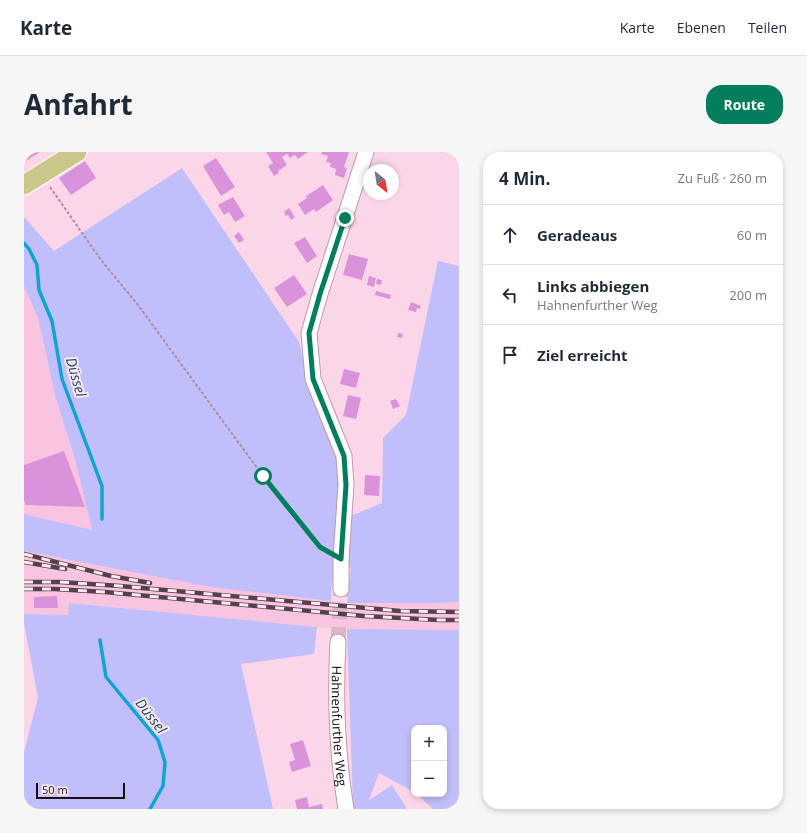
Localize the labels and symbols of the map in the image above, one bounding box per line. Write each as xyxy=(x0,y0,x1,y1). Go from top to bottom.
north arrow xyxy=(363,164,399,200)
route end xyxy=(336,209,354,227)
water label: Düssel xyxy=(62,355,91,399)
route start xyxy=(254,467,272,485)
street label: Hahnenfurther Weg xyxy=(328,665,352,787)
water label: Düssel xyxy=(132,694,171,738)
scale bar xyxy=(36,781,125,800)

